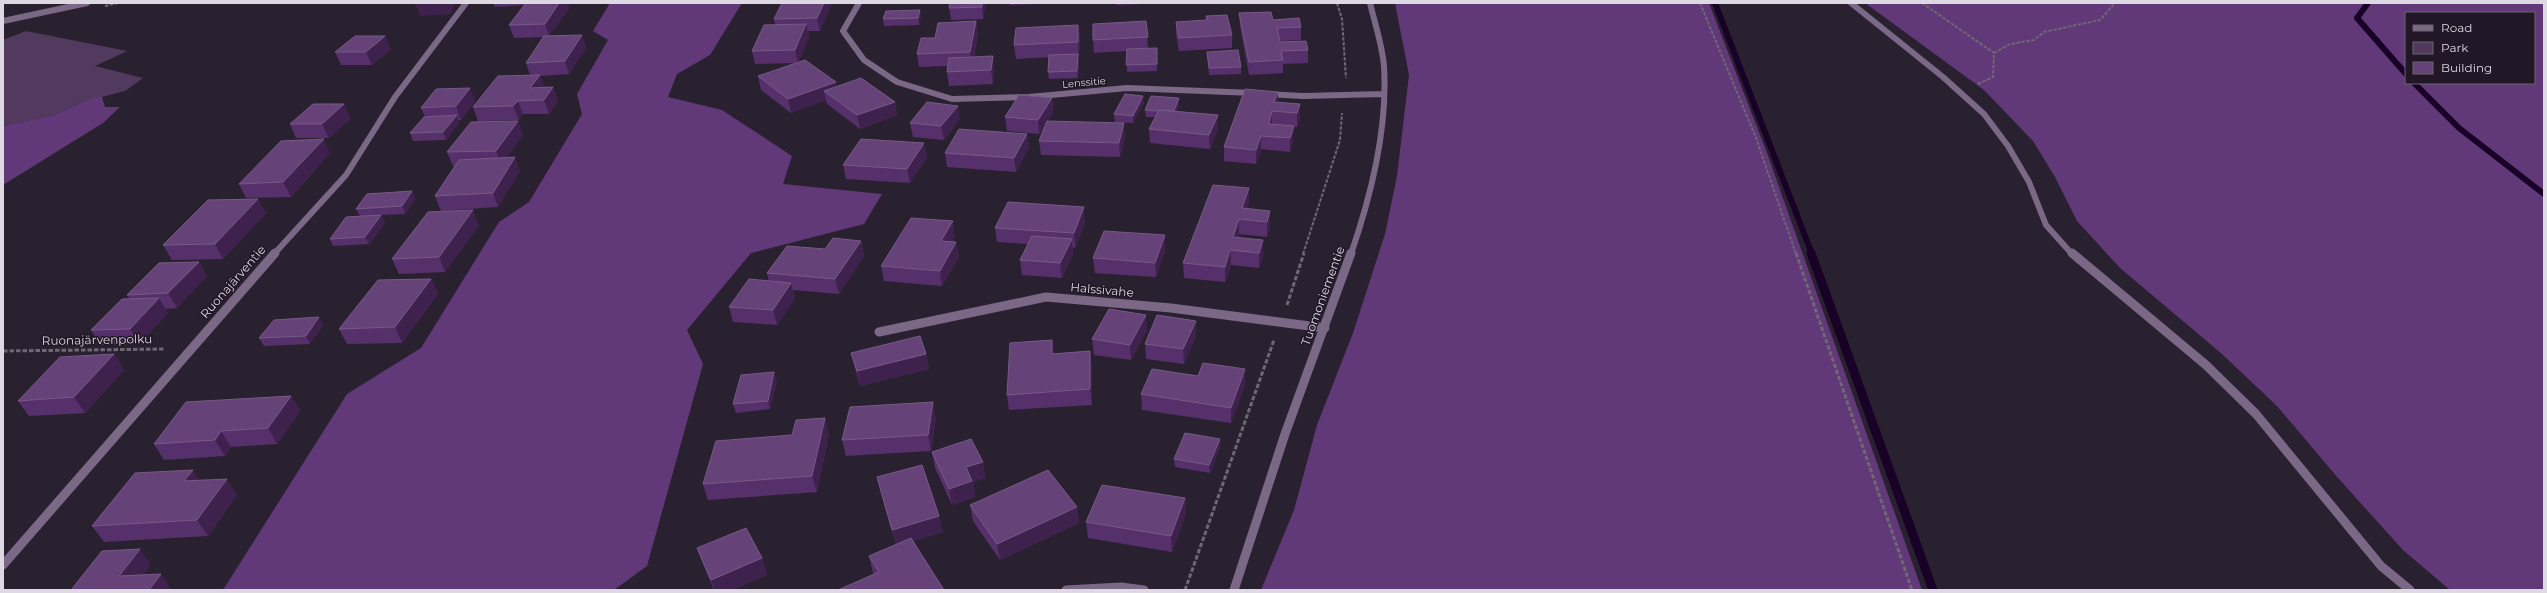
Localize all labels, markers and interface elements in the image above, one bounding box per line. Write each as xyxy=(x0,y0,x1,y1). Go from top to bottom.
legend xyxy=(2405,12,2535,84)
text: Road xyxy=(2441,20,2472,35)
text: Park xyxy=(2441,40,2469,55)
text: Building xyxy=(2441,60,2492,75)
street label: Lenssitie xyxy=(1062,74,1106,91)
street label: Ruonajärventie xyxy=(197,242,268,321)
street label: Tuomoniementie xyxy=(1298,244,1347,348)
street label: Halssivahe xyxy=(1070,279,1134,300)
street label: Ruonajärvenpolku xyxy=(42,331,152,348)

